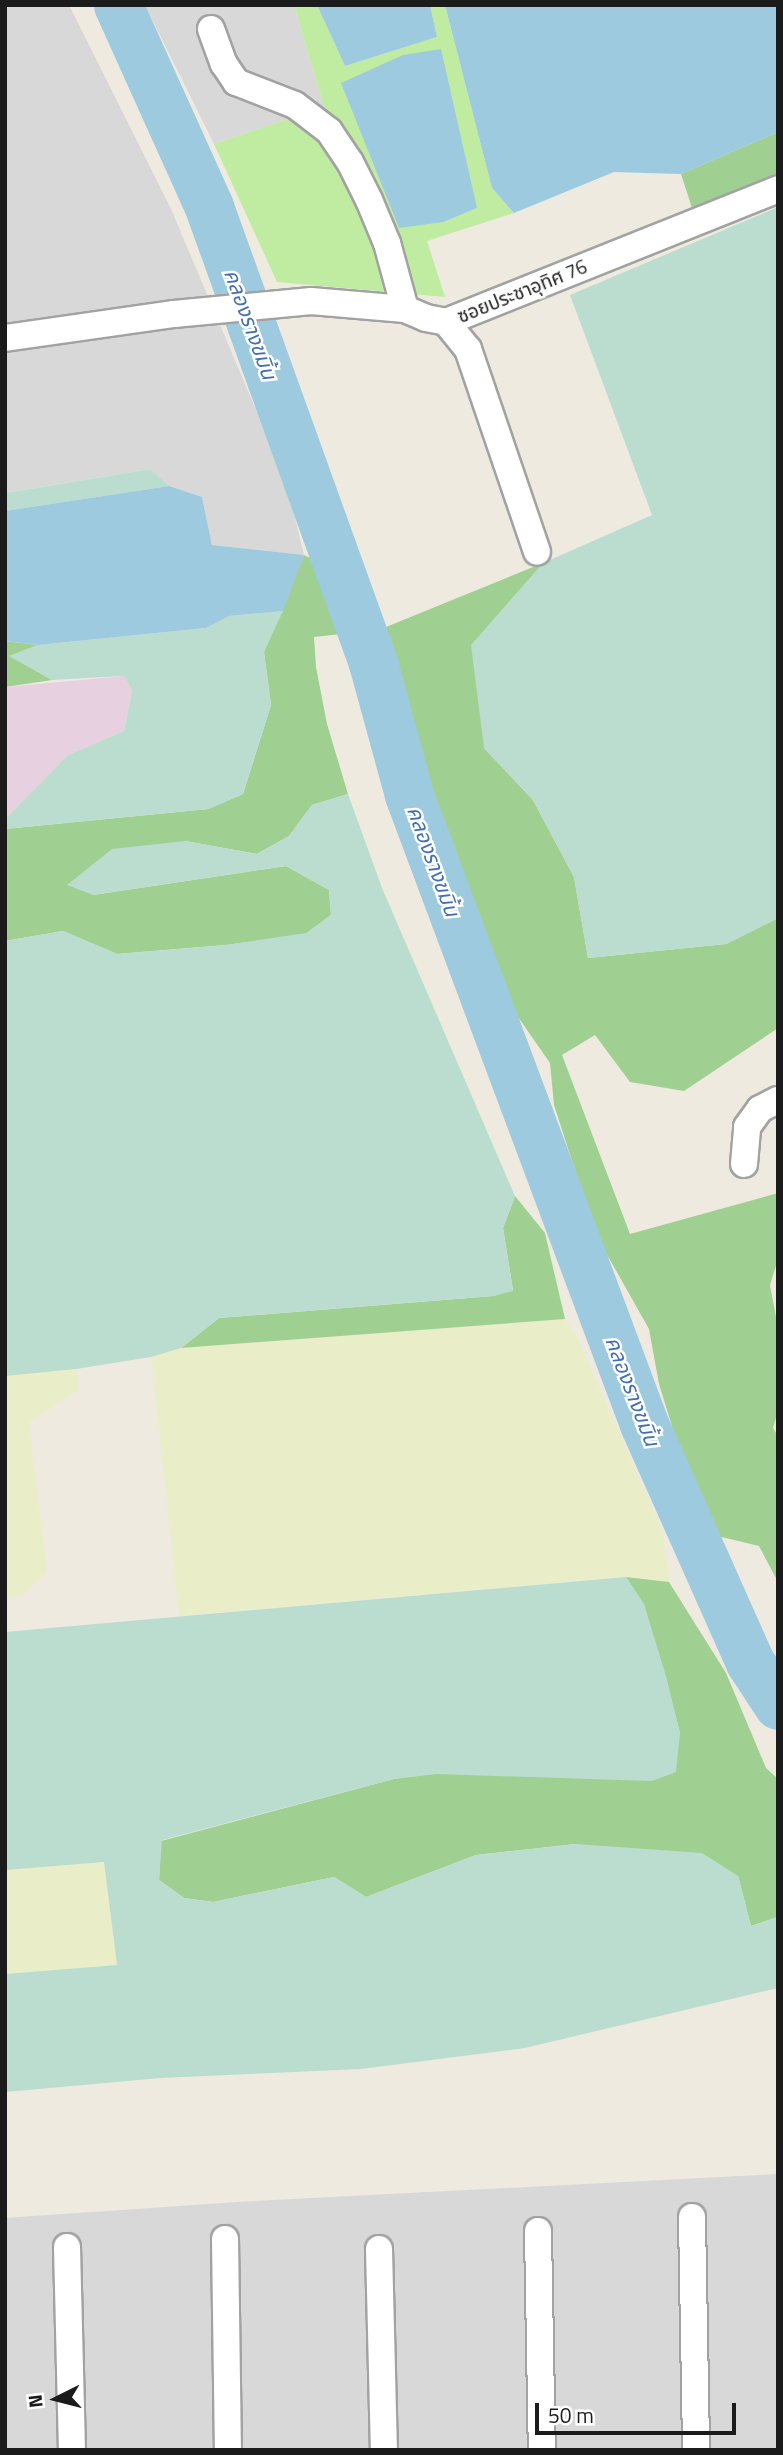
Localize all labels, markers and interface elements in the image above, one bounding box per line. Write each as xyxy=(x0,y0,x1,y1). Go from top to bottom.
street label: ซอยประชาอุทิศ 76 xyxy=(454,255,590,327)
water label: คลองรางขมิ้น xyxy=(219,265,283,383)
water label: คลองรางขมิ้น xyxy=(402,802,466,920)
water label: คลองรางขมิ้น xyxy=(601,1333,665,1449)
north arrow xyxy=(21,2364,91,2434)
scale bar xyxy=(538,2388,739,2432)
text: N xyxy=(20,2393,50,2409)
text: 50 m xyxy=(548,2399,594,2431)

